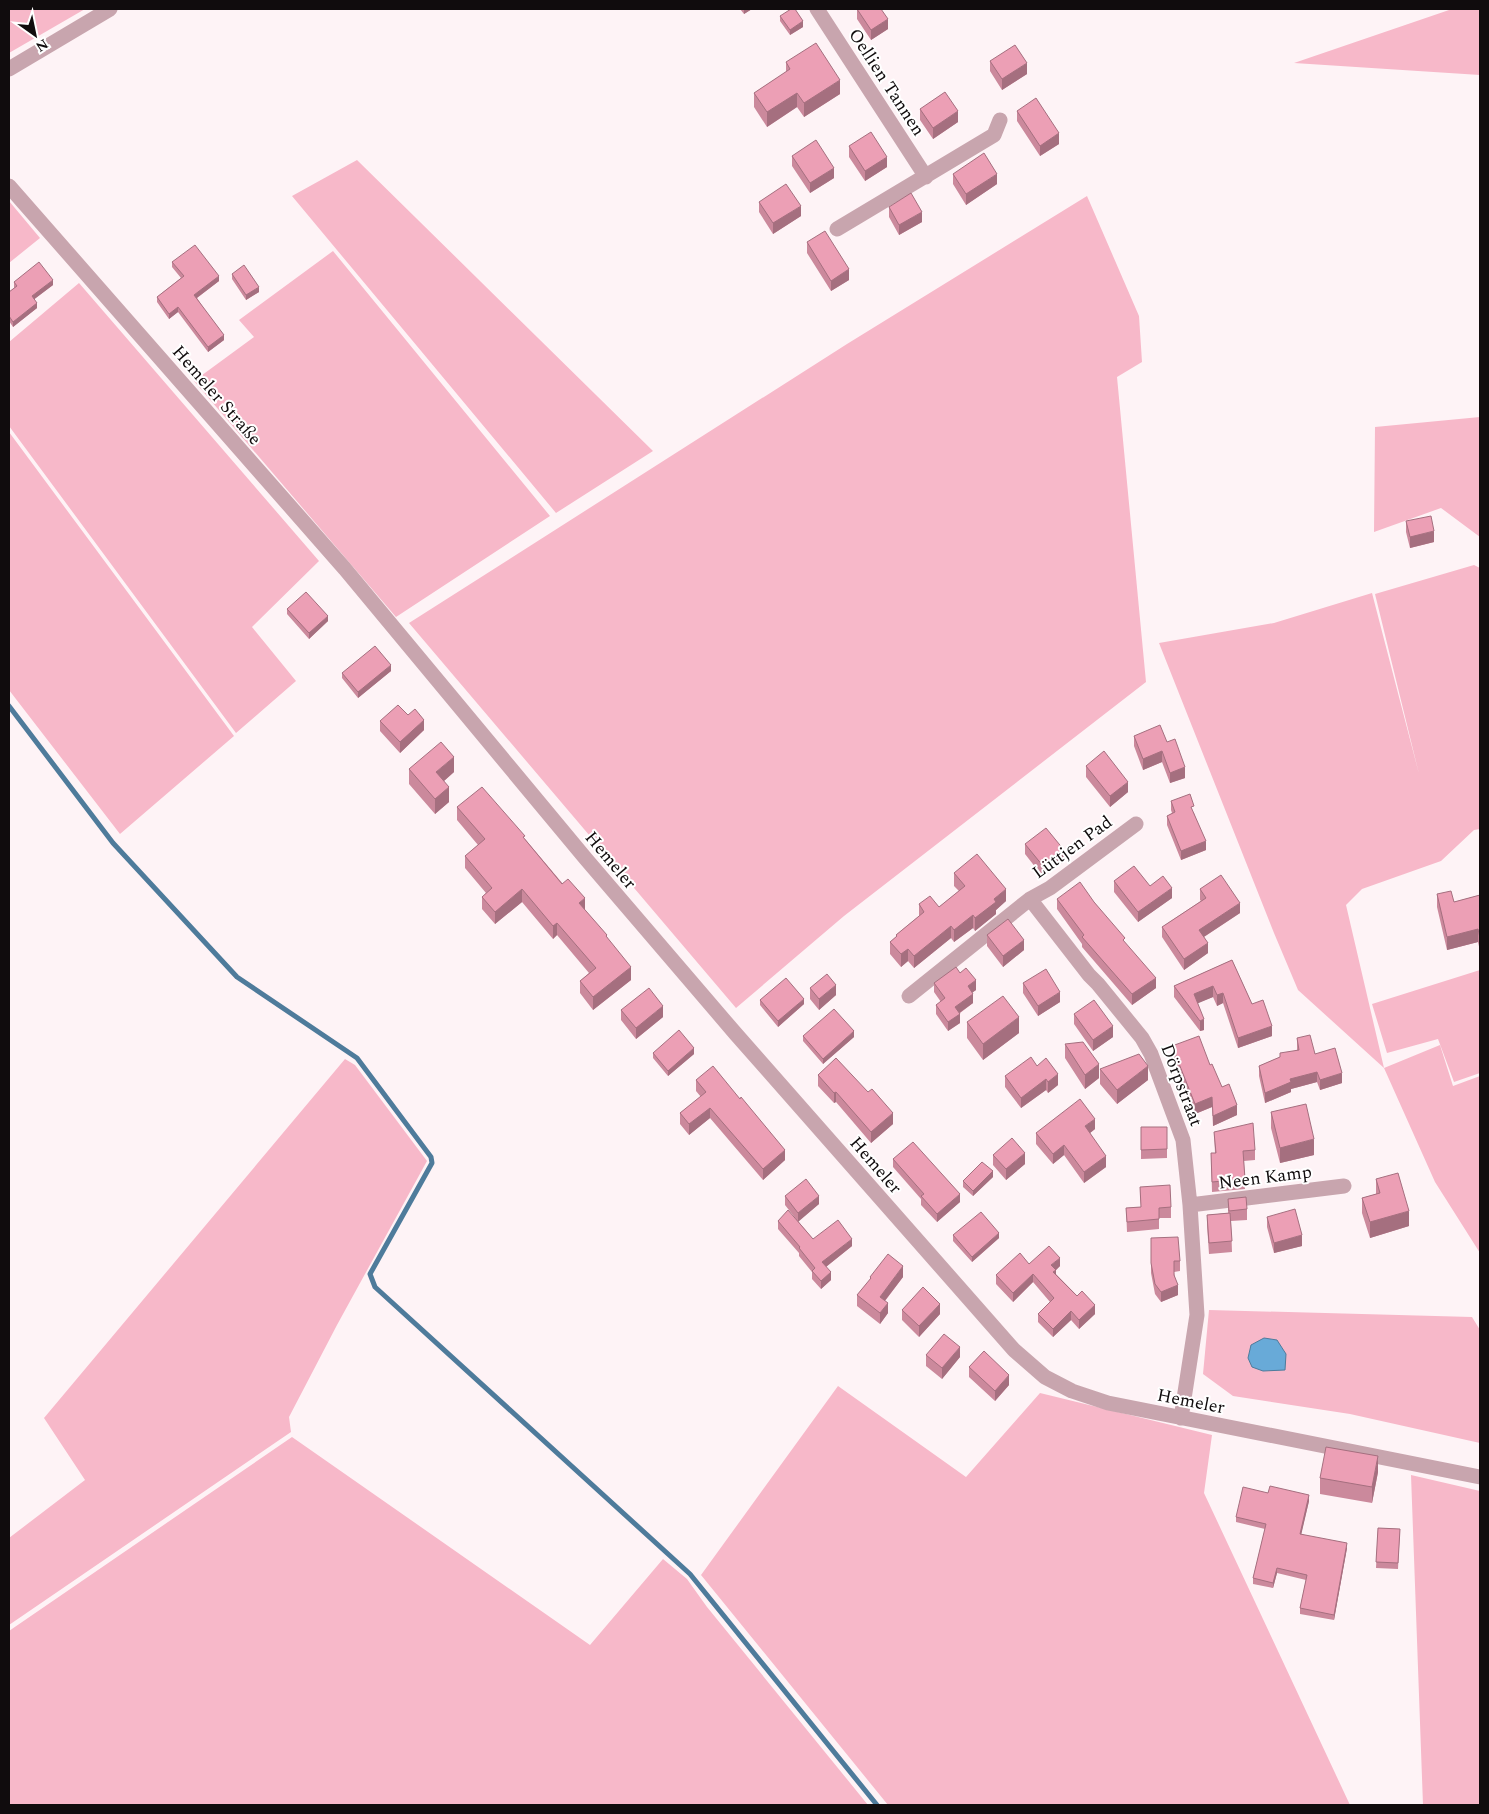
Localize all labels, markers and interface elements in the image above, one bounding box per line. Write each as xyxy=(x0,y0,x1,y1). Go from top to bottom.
north arrow xyxy=(10,10,60,60)
street label: Oellien Tannen xyxy=(842,23,932,141)
text: N xyxy=(31,34,52,57)
street label: Hemeler Straße xyxy=(165,339,268,451)
street label: Lüttjen Pad xyxy=(1027,809,1118,886)
street label: Hemeler xyxy=(578,825,643,895)
street label: Dörpstraat xyxy=(1153,1040,1210,1130)
street label: Hemeler xyxy=(843,1131,908,1200)
street label: Neen Kamp xyxy=(1217,1158,1313,1197)
street label: Hemeler xyxy=(1155,1382,1227,1421)

